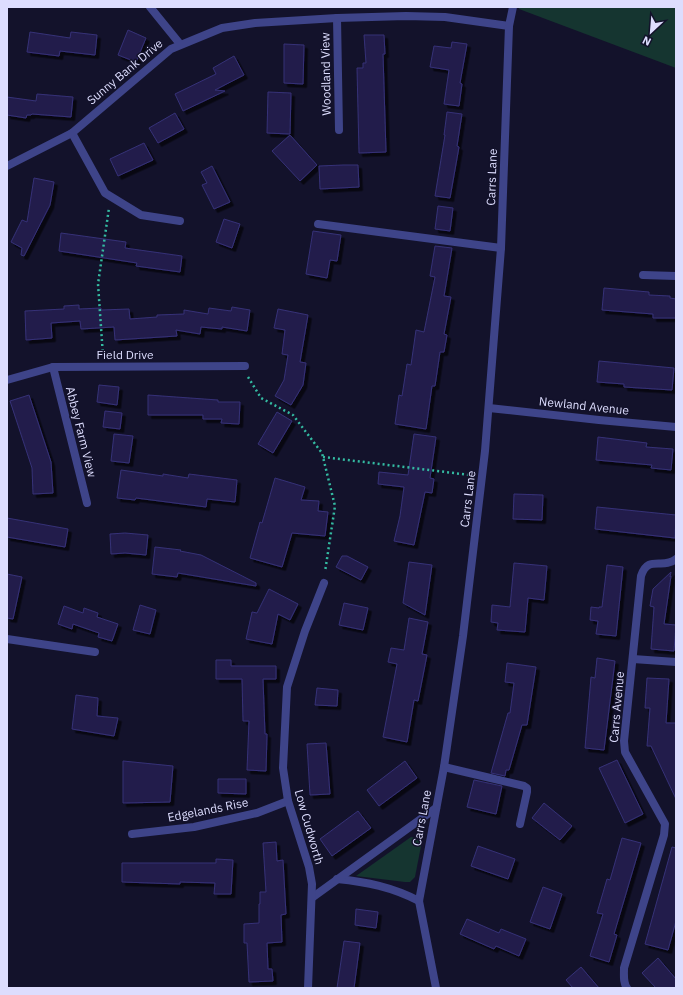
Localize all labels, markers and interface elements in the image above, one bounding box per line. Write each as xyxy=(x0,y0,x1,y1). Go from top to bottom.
north arrow xyxy=(631,12,671,52)
street label: Woodland View xyxy=(317,32,334,116)
text: N xyxy=(640,33,653,49)
street label: Sunny Bank Drive xyxy=(84,35,166,108)
street label: Carrs Lane xyxy=(483,148,500,206)
street label: Field Drive xyxy=(96,347,154,362)
street label: Abbey Farm View xyxy=(63,385,100,479)
street label: Newland Avenue xyxy=(538,393,630,418)
street label: Carrs Lane xyxy=(457,469,478,528)
street label: Carrs Avenue xyxy=(606,670,627,743)
street label: Low Cudworth xyxy=(292,788,327,866)
street label: Carrs Lane xyxy=(409,788,434,847)
street label: Edgelands Rise xyxy=(166,794,250,825)

